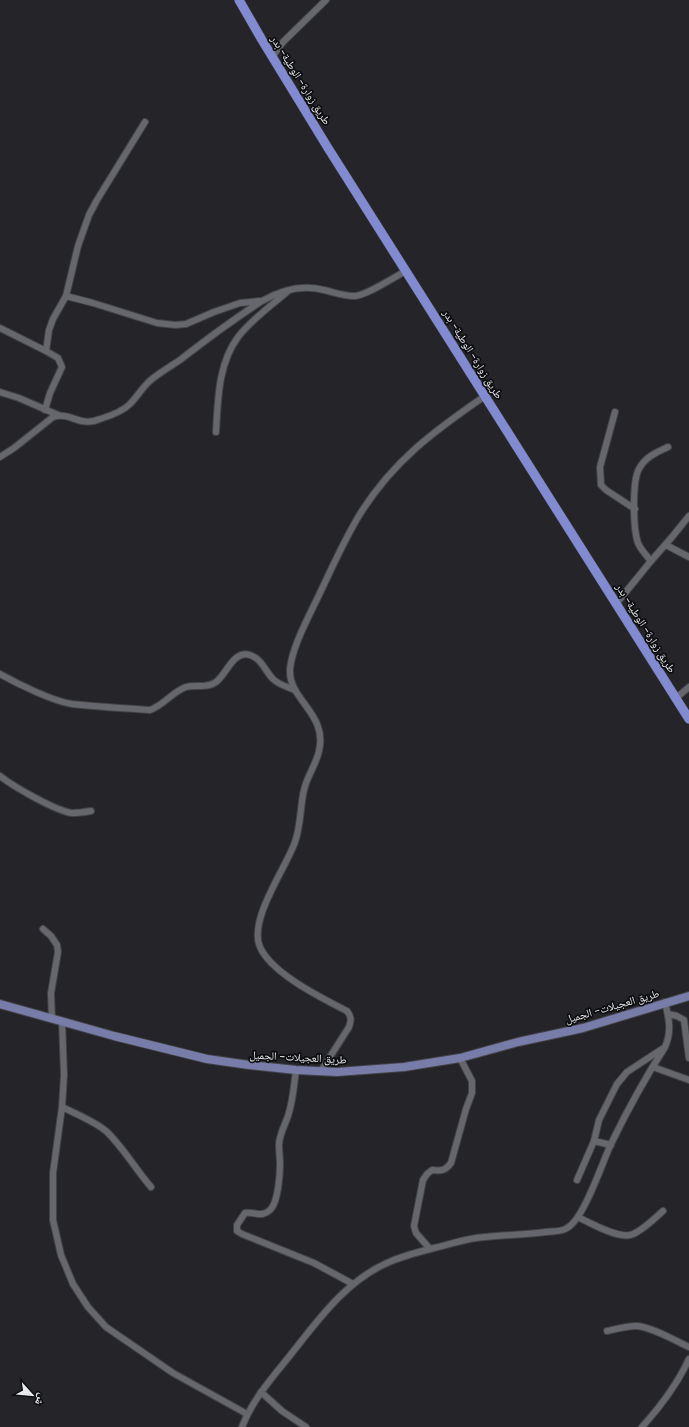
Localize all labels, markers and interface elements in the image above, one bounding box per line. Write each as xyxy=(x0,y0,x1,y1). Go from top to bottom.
street label: طريق زوارة- الوطية- بدر xyxy=(267,32,334,127)
street label: طريق زوارة- الوطية- بدر xyxy=(439,306,506,401)
street label: طريق زوارة- الوطية- بدر xyxy=(612,580,679,675)
street label: طريق العجيلات- الجميل xyxy=(563,986,661,1026)
street label: طريق العجيلات- الجميل xyxy=(249,1047,347,1067)
north arrow xyxy=(12,1375,52,1415)
text: ش xyxy=(31,1391,50,1408)

